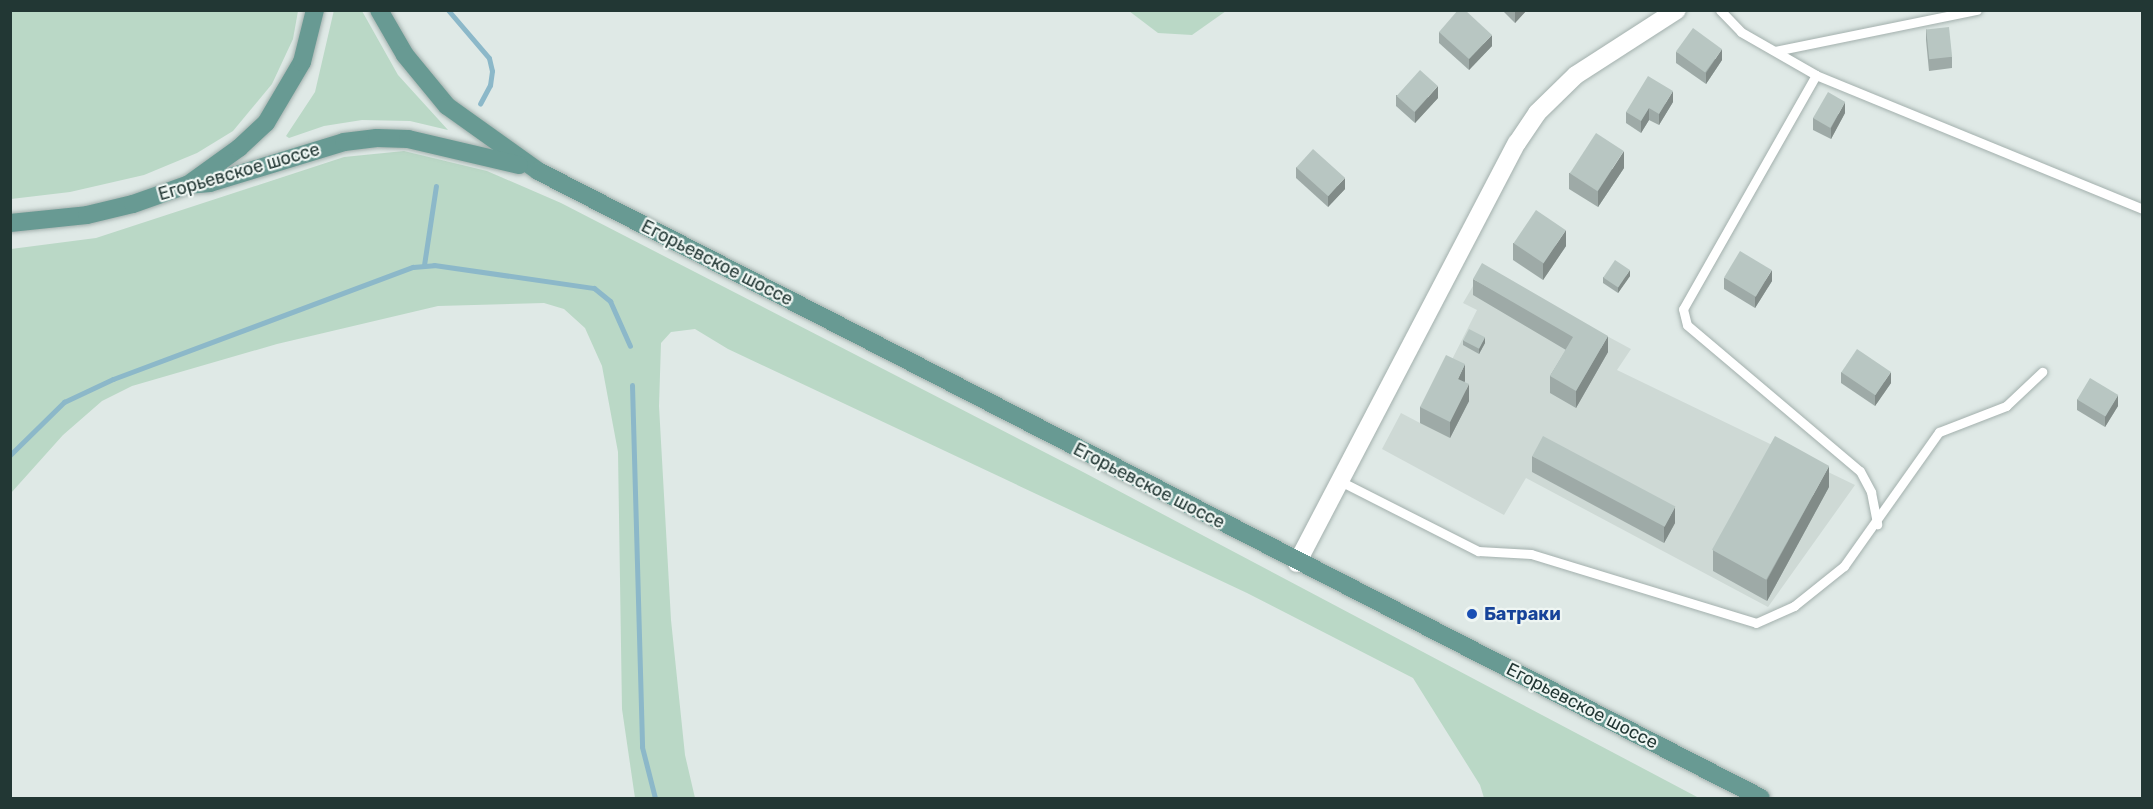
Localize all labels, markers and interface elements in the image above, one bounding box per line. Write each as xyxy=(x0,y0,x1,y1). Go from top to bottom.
street label: Егорьевское шоссе xyxy=(156,139,322,205)
street label: Егорьевское шоссе xyxy=(638,215,796,311)
street label: Егорьевское шоссе xyxy=(1070,438,1228,534)
place label: Батраки xyxy=(1484,603,1561,625)
marker: Батраки xyxy=(1465,607,1479,621)
street label: Егорьевское шоссе xyxy=(1503,658,1661,754)

